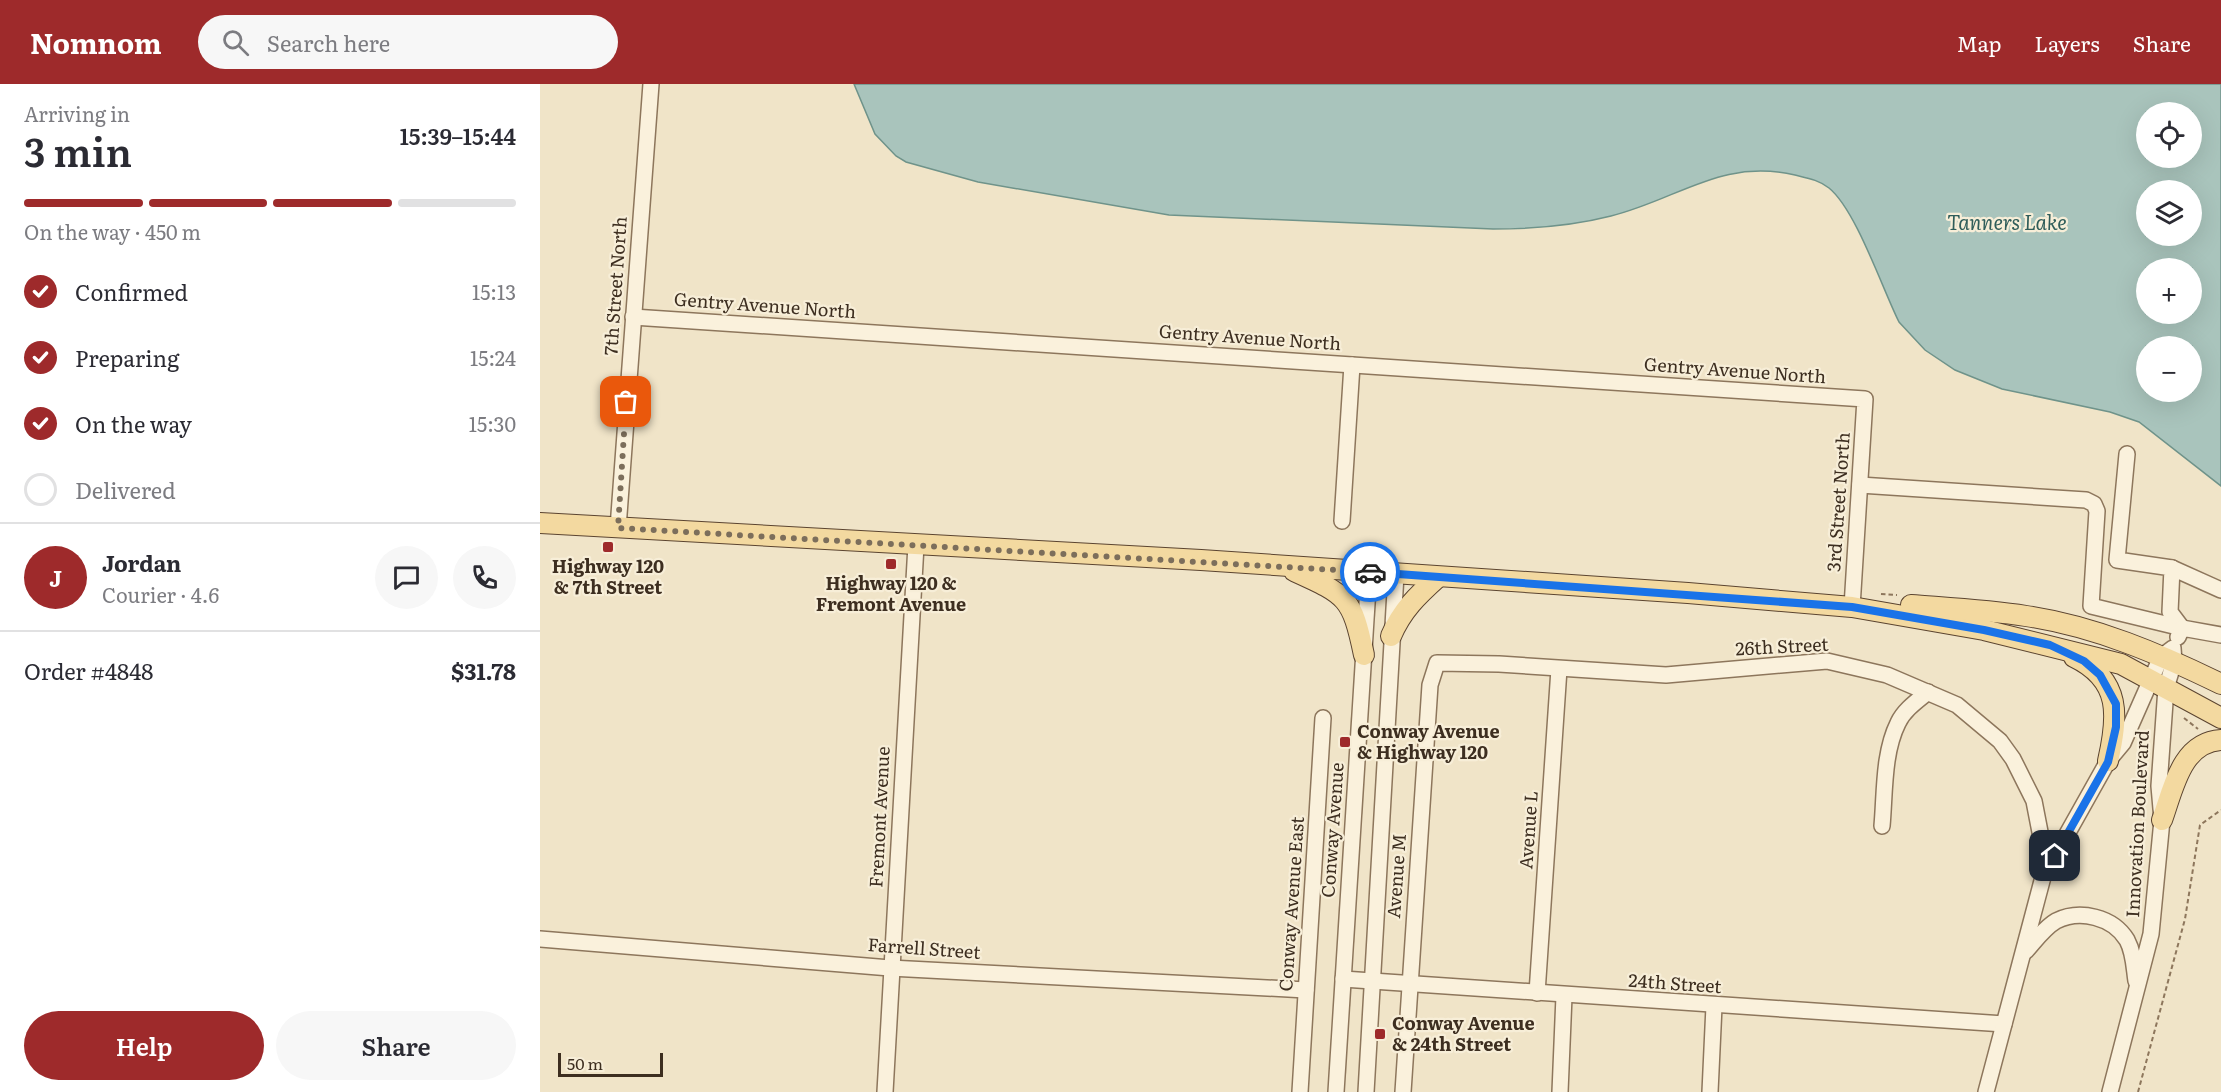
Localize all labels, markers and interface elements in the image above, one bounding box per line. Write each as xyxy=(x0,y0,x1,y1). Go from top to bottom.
search box xyxy=(198,15,618,69)
text: Nomnom xyxy=(30,21,162,63)
icon: search xyxy=(219,26,252,59)
text: Search here xyxy=(267,26,390,59)
text: Map xyxy=(1957,27,2002,58)
text: Layers xyxy=(2035,27,2100,58)
text: Share xyxy=(2133,27,2191,58)
text: Arriving in xyxy=(24,98,130,128)
map controls xyxy=(2136,102,2202,402)
button: locate xyxy=(2136,102,2202,168)
text: 15:39–15:44 xyxy=(400,119,516,152)
text: 3 min xyxy=(24,121,132,179)
button: layers xyxy=(2136,180,2202,246)
water label: Tanners Lake xyxy=(1947,206,2067,236)
street label: 7th Street North xyxy=(596,215,633,356)
text: On the way · 450 m xyxy=(24,216,201,246)
button: + xyxy=(2136,258,2202,324)
icon: check xyxy=(24,275,57,308)
text: Confirmed xyxy=(75,275,188,308)
text: 15:13 xyxy=(472,276,516,306)
street label: Gentry Avenue North xyxy=(673,285,857,324)
street label: Gentry Avenue North xyxy=(1158,317,1342,356)
button: − xyxy=(2136,336,2202,402)
icon: check xyxy=(24,341,57,374)
text: Preparing xyxy=(75,341,179,374)
text: 15:24 xyxy=(470,342,516,372)
street label: Gentry Avenue North xyxy=(1643,350,1827,389)
pin xyxy=(600,376,651,427)
icon: bag xyxy=(609,385,642,418)
icon: check xyxy=(24,407,57,440)
text: On the way xyxy=(75,407,192,440)
text: 15:30 xyxy=(469,408,516,438)
street label: 3rd Street North xyxy=(1819,431,1856,573)
text: Delivered xyxy=(75,473,176,506)
marker: Highway 120 & 7th Street xyxy=(601,540,615,554)
courier xyxy=(1340,542,1400,602)
text: Jordan xyxy=(102,546,181,579)
button: chat xyxy=(375,546,438,609)
button: phone xyxy=(453,546,516,609)
place label: Highway 120 & 7th Street xyxy=(552,552,664,600)
icon: car xyxy=(1354,556,1387,589)
marker: Highway 120 & Fremont Avenue xyxy=(884,557,898,571)
text: J xyxy=(49,561,62,594)
place label: Highway 120 & Fremont Avenue xyxy=(816,569,966,617)
text: Courier · 4.6 xyxy=(102,579,219,609)
street label: 26th Street xyxy=(1735,630,1830,661)
text: Order #4848 xyxy=(24,654,153,687)
text: $31.78 xyxy=(451,654,516,687)
place label: Conway Avenue & Highway 120 xyxy=(1357,717,1500,765)
street label: Innovation Boulevard xyxy=(2118,729,2155,918)
marker: Conway Avenue & Highway 120 xyxy=(1338,735,1352,749)
street label: Fremont Avenue xyxy=(861,746,896,888)
street label: Conway Avenue xyxy=(1313,761,1350,898)
street label: Avenue L xyxy=(1511,790,1544,870)
street label: Conway Avenue East xyxy=(1271,815,1310,992)
pin xyxy=(2029,830,2080,881)
street label: Avenue M xyxy=(1379,833,1412,919)
icon: home xyxy=(2038,839,2071,872)
street label: Farrell Street xyxy=(867,930,982,965)
street label: 24th Street xyxy=(1628,966,1723,999)
place label: Conway Avenue & 24th Street xyxy=(1392,1009,1535,1057)
button: Help xyxy=(24,1011,264,1080)
button: Share xyxy=(276,1011,516,1080)
marker: Conway Avenue & 24th Street xyxy=(1373,1027,1387,1041)
scale bar xyxy=(558,1050,663,1078)
text: 50 m xyxy=(567,1051,603,1075)

